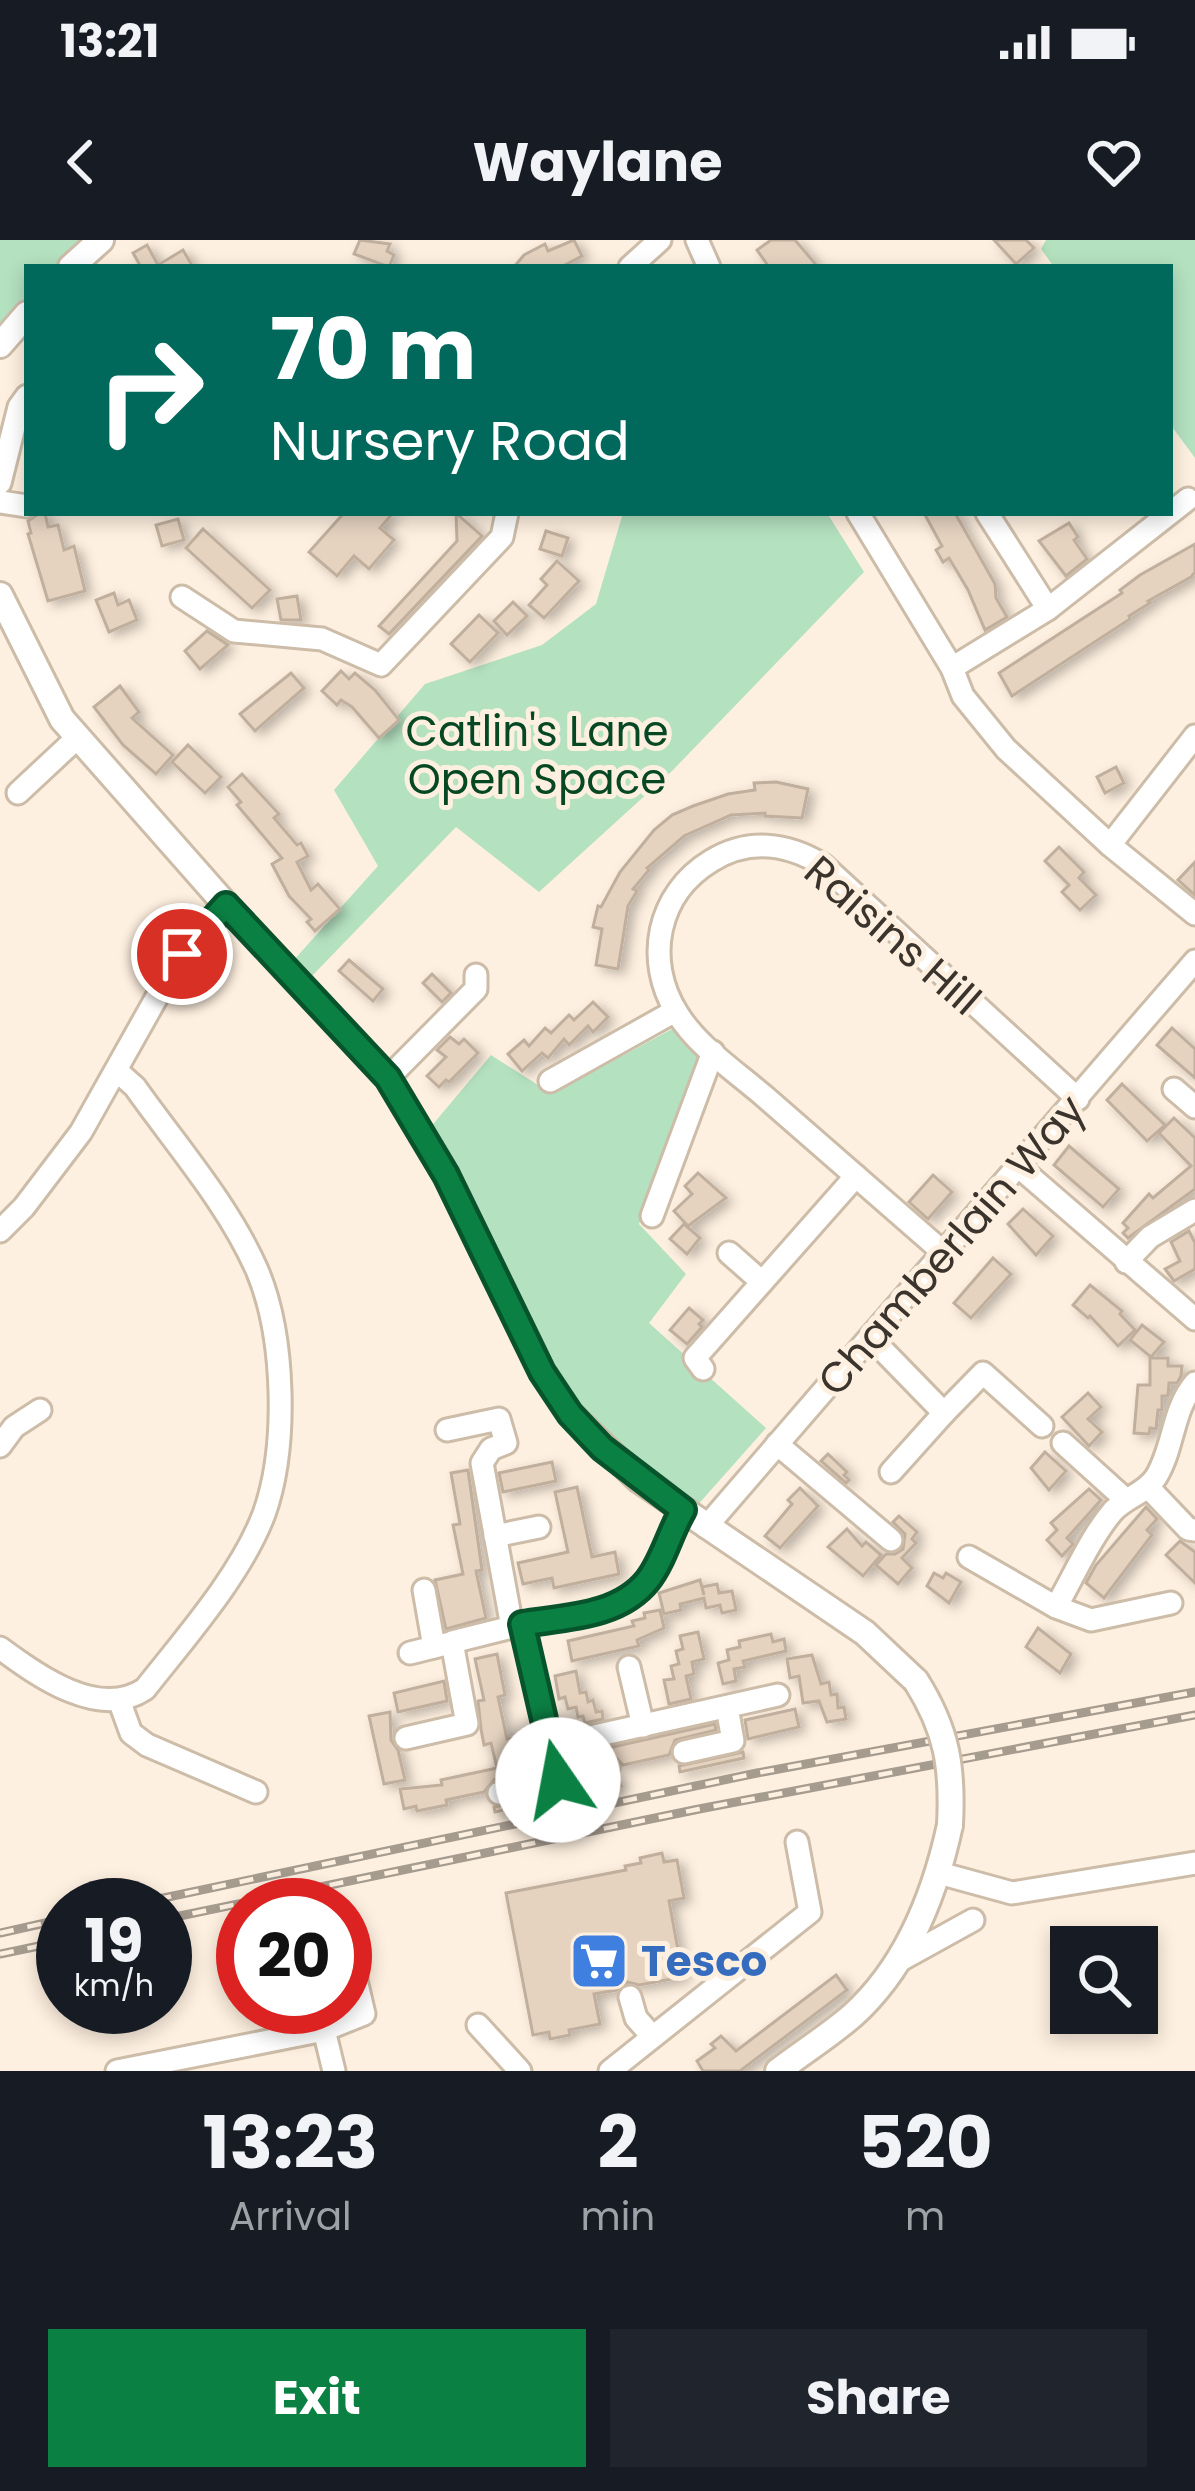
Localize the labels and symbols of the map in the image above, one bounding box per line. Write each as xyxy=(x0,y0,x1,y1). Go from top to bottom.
park label: Catlin's Lane Open Space xyxy=(406,702,668,809)
street label: Raisins Hill xyxy=(792,842,994,1029)
pin xyxy=(131,903,233,1005)
street label: Chamberlain Way xyxy=(804,1082,1099,1409)
position arrow xyxy=(495,1717,621,1843)
speed limit sign: 20 xyxy=(216,1878,372,2034)
supermarket icon: Tesco xyxy=(568,1930,630,1992)
place label: Tesco xyxy=(641,1932,767,1991)

